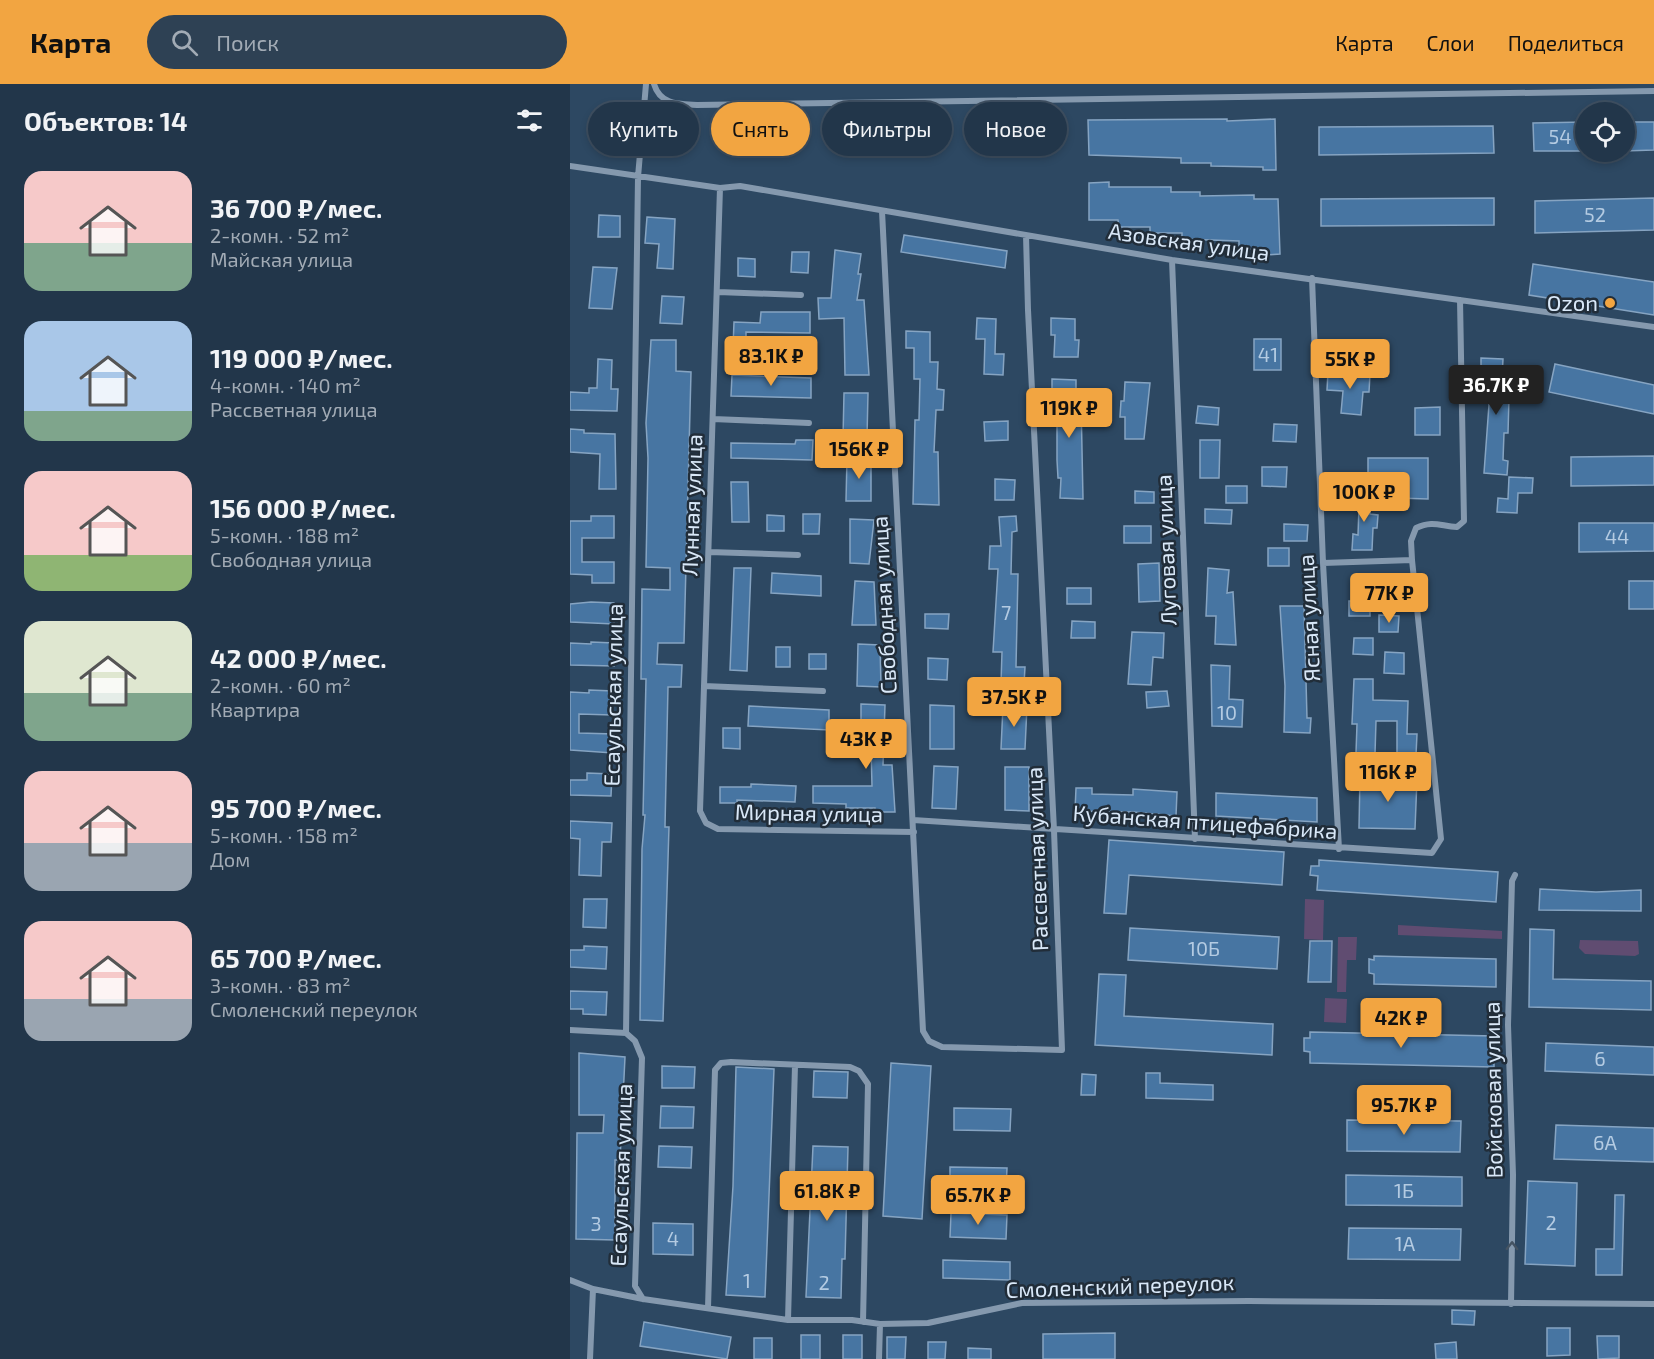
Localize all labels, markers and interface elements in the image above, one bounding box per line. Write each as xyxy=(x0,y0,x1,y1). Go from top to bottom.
search box xyxy=(147,15,567,69)
text: Карта xyxy=(30,25,111,59)
icon: search xyxy=(168,26,201,59)
text: Поиск xyxy=(216,29,279,55)
text: Карта xyxy=(1335,30,1394,55)
text: Слои xyxy=(1427,30,1475,55)
text: Поделиться xyxy=(1508,30,1624,55)
chip: Купить xyxy=(588,102,699,156)
chip: Снять xyxy=(711,102,810,156)
chip: Фильтры xyxy=(822,102,952,156)
chip: Новое xyxy=(964,102,1067,156)
map controls xyxy=(1575,102,1635,162)
button: locate xyxy=(1575,102,1635,162)
icon: filters xyxy=(513,104,546,137)
text: Объектов: 14 xyxy=(24,105,188,136)
house number: 54 xyxy=(1548,124,1572,148)
text: 36 700 ₽/мес. xyxy=(210,192,382,223)
icon: home xyxy=(72,195,144,267)
house number: 52 xyxy=(1584,202,1606,226)
street label: Азовская улица xyxy=(1107,217,1271,266)
text: 2-комн. · 52 m² xyxy=(210,223,349,247)
text: Майская улица xyxy=(210,247,353,271)
place label: Ozon xyxy=(1547,289,1598,315)
marker: Ozon xyxy=(1603,296,1617,310)
pin: 83.1K ₽ xyxy=(716,336,826,387)
pin: 55K ₽ xyxy=(1308,339,1392,390)
text: 119 000 ₽/мес. xyxy=(210,342,393,373)
house number: 41 xyxy=(1258,342,1278,366)
text: 83.1K ₽ xyxy=(738,343,804,367)
icon: home xyxy=(72,345,144,417)
text: 55K ₽ xyxy=(1325,346,1375,370)
pin: 36.7K ₽ xyxy=(1441,365,1551,416)
text: 36.7K ₽ xyxy=(1463,372,1529,396)
text: 4-комн. · 140 m² xyxy=(210,373,361,397)
pin: 119K ₽ xyxy=(1020,388,1118,439)
text: 119K ₽ xyxy=(1040,395,1098,419)
text: Рассветная улица xyxy=(210,397,377,421)
pin: 156K ₽ xyxy=(810,429,908,480)
street label: Лунная улица xyxy=(676,434,707,576)
text: 156K ₽ xyxy=(829,436,889,460)
pin: 100K ₽ xyxy=(1315,472,1413,523)
street label: Луговая улица xyxy=(1149,474,1182,626)
text: 100K ₽ xyxy=(1333,479,1395,503)
text: 156 000 ₽/мес. xyxy=(210,492,396,523)
icon: home xyxy=(72,495,144,567)
street label: Свободная улица xyxy=(865,515,902,695)
text: 5-комн. · 188 m² xyxy=(210,523,359,547)
house number: 44 xyxy=(1605,524,1629,548)
text: Свободная улица xyxy=(210,547,372,571)
street label: Ясная улица xyxy=(1292,554,1325,682)
pin: 77K ₽ xyxy=(1347,573,1431,624)
text: 77K ₽ xyxy=(1364,580,1414,604)
house number: 7 xyxy=(1001,600,1011,624)
street label: Есаульская улица xyxy=(597,603,628,787)
text: 42 000 ₽/мес. xyxy=(210,642,387,673)
icon: home xyxy=(72,645,144,717)
text: 2-комн. · 60 m² xyxy=(210,673,351,697)
pin: 37.5K ₽ xyxy=(959,677,1069,728)
text: 37.5K ₽ xyxy=(981,684,1047,708)
text: Квартира xyxy=(210,697,300,721)
house number: 10 xyxy=(1217,700,1237,724)
pin: 43K ₽ xyxy=(824,719,908,770)
text: 43K ₽ xyxy=(840,726,892,750)
pin: 116K ₽ xyxy=(1339,752,1437,803)
text: 116K ₽ xyxy=(1359,759,1417,783)
street label: Рассветная улица xyxy=(1020,766,1053,952)
text: 95 700 ₽/мес. xyxy=(210,792,382,823)
icon: home xyxy=(72,795,144,867)
street label: Мирная улица xyxy=(735,798,883,827)
street label: Кубанская птицефабрика xyxy=(1072,799,1338,844)
text: 5-комн. · 158 m² xyxy=(210,823,358,847)
text: Дом xyxy=(210,847,250,871)
house number: 10Б xyxy=(1188,936,1220,960)
text: 65 700 ₽/мес. xyxy=(210,942,382,973)
icon: home xyxy=(72,945,144,1017)
text: 3-комн. · 83 m² xyxy=(210,973,351,997)
text: Смоленский переулок xyxy=(210,997,418,1021)
pin: 42K ₽ xyxy=(1359,998,1443,1049)
street label: Войсковая улица xyxy=(1477,1001,1508,1179)
text: 42K ₽ xyxy=(1375,1005,1427,1029)
house number: 6 xyxy=(1594,1046,1606,1070)
street label: Есаульская улица xyxy=(604,1083,637,1267)
pin: 95.7K ₽ xyxy=(1349,1085,1459,1136)
text: 95.7K ₽ xyxy=(1371,1092,1437,1116)
house number: 6А xyxy=(1593,1130,1617,1154)
pin: 61.8K ₽ xyxy=(772,1171,882,1222)
pin: 65.7K ₽ xyxy=(923,1175,1033,1226)
text: 61.8K ₽ xyxy=(794,1178,860,1202)
house number: 1Б xyxy=(1394,1178,1414,1202)
text: 65.7K ₽ xyxy=(945,1182,1011,1206)
house number: 2 xyxy=(1545,1210,1557,1234)
house number: 3 xyxy=(590,1211,602,1235)
house number: 4 xyxy=(667,1226,679,1250)
house number: 1А xyxy=(1395,1231,1416,1255)
one-way arrow xyxy=(1506,1241,1518,1250)
house number: 1 xyxy=(743,1268,751,1292)
street label: Смоленский переулок xyxy=(1005,1268,1235,1303)
house number: 2 xyxy=(818,1270,830,1294)

